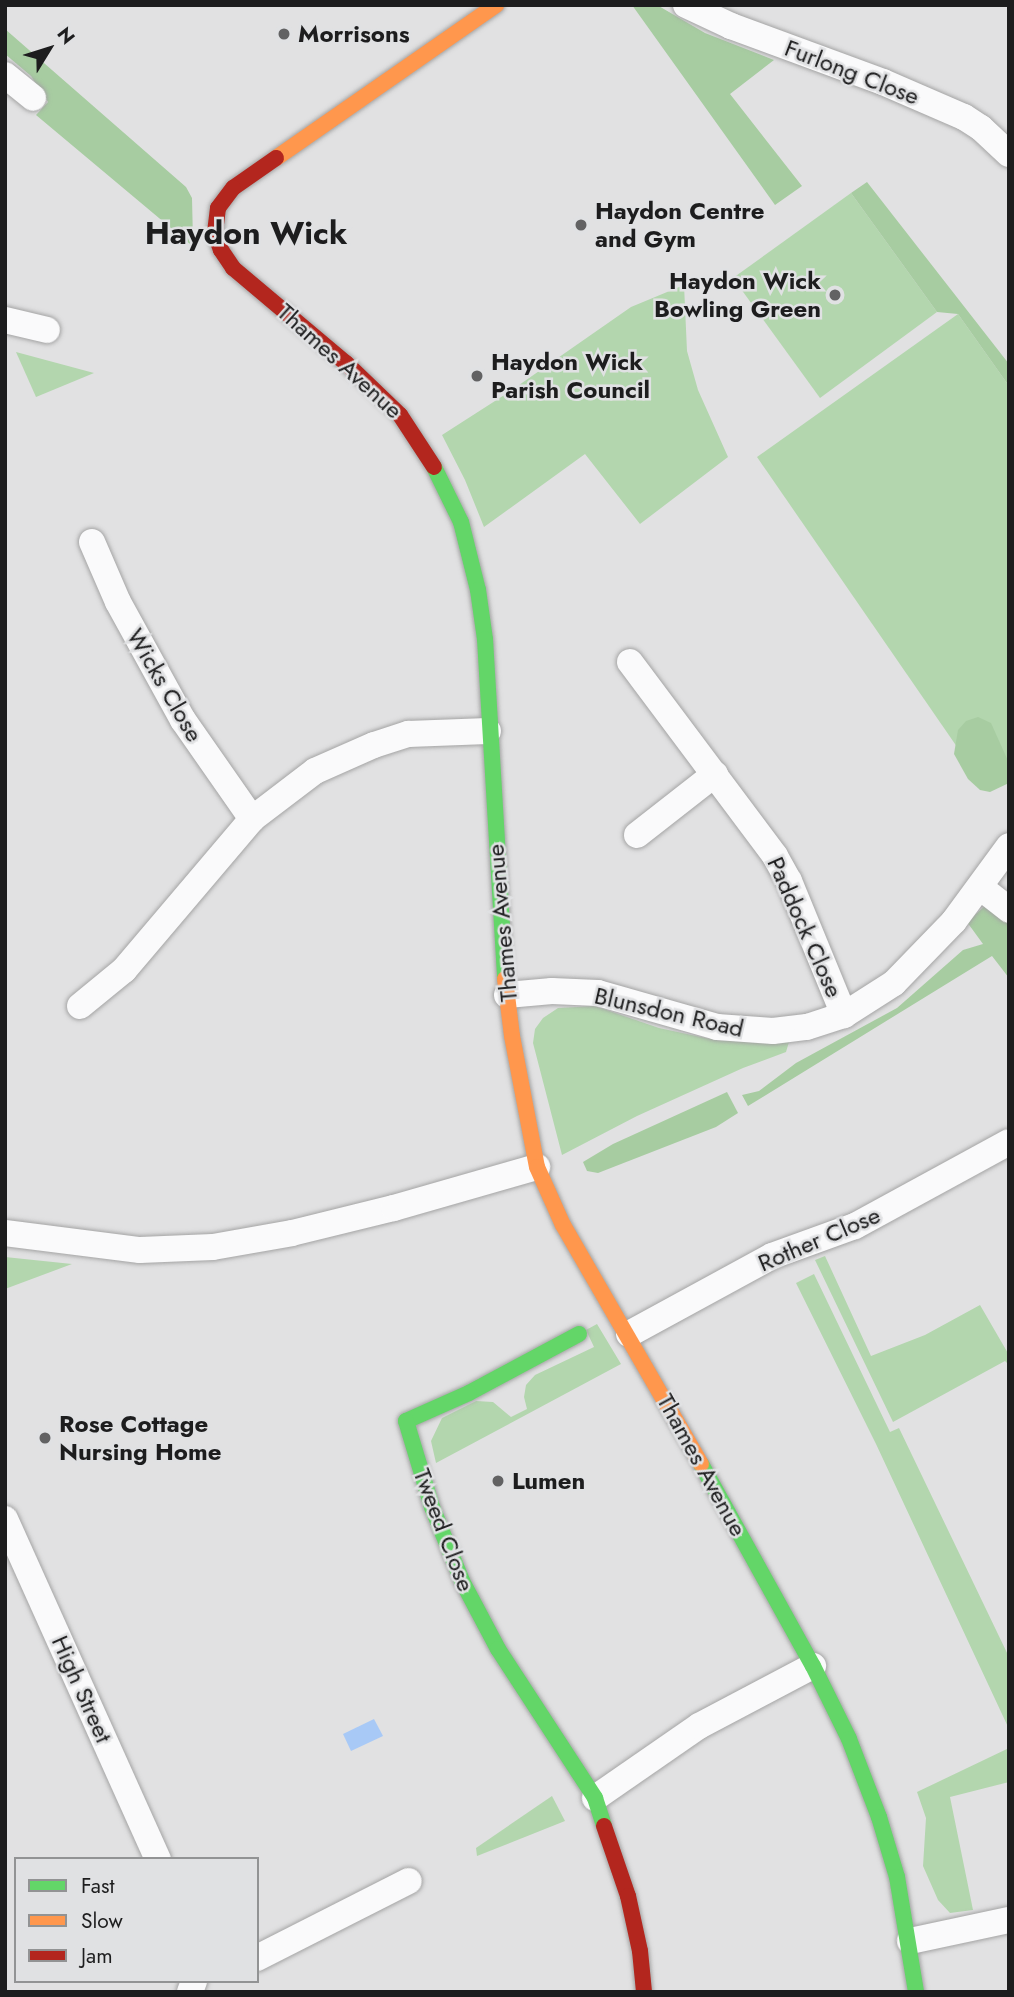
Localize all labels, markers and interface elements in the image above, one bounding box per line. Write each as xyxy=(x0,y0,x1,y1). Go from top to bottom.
north arrow xyxy=(14,14,84,84)
place label: Morrisons xyxy=(298,20,410,48)
text: N xyxy=(51,22,81,50)
marker: Morrisons xyxy=(276,26,292,42)
street label: Furlong Close xyxy=(781,33,923,111)
place label: Haydon Centre and Gym xyxy=(595,197,764,253)
district label: Haydon Wick xyxy=(145,214,347,252)
marker: Haydon Centre and Gym xyxy=(573,217,589,233)
place label: Haydon Wick Bowling Green xyxy=(654,267,821,323)
marker: Haydon Wick Bowling Green xyxy=(827,287,843,303)
street label: Thames Avenue xyxy=(272,297,408,425)
place label: Haydon Wick Parish Council xyxy=(491,348,650,404)
marker: Haydon Wick Parish Council xyxy=(469,368,485,384)
street label: Wicks Close xyxy=(121,623,209,747)
street label: Thames Avenue xyxy=(481,843,523,1003)
street label: Paddock Close xyxy=(761,852,849,1002)
street label: Blunsdon Road xyxy=(592,981,746,1043)
street label: Rother Close xyxy=(754,1200,884,1278)
street label: Thames Avenue xyxy=(651,1389,753,1541)
place label: Rose Cottage Nursing Home xyxy=(59,1410,221,1466)
marker: Rose Cottage Nursing Home xyxy=(37,1430,53,1446)
street label: Tweed Close xyxy=(407,1465,481,1595)
place label: Lumen xyxy=(512,1467,585,1495)
marker: Lumen xyxy=(490,1473,506,1489)
street label: High Street xyxy=(46,1631,118,1747)
legend xyxy=(14,1857,259,1983)
text: Fast xyxy=(81,1871,114,1901)
text: Slow xyxy=(81,1906,123,1936)
text: Jam xyxy=(81,1941,113,1971)

